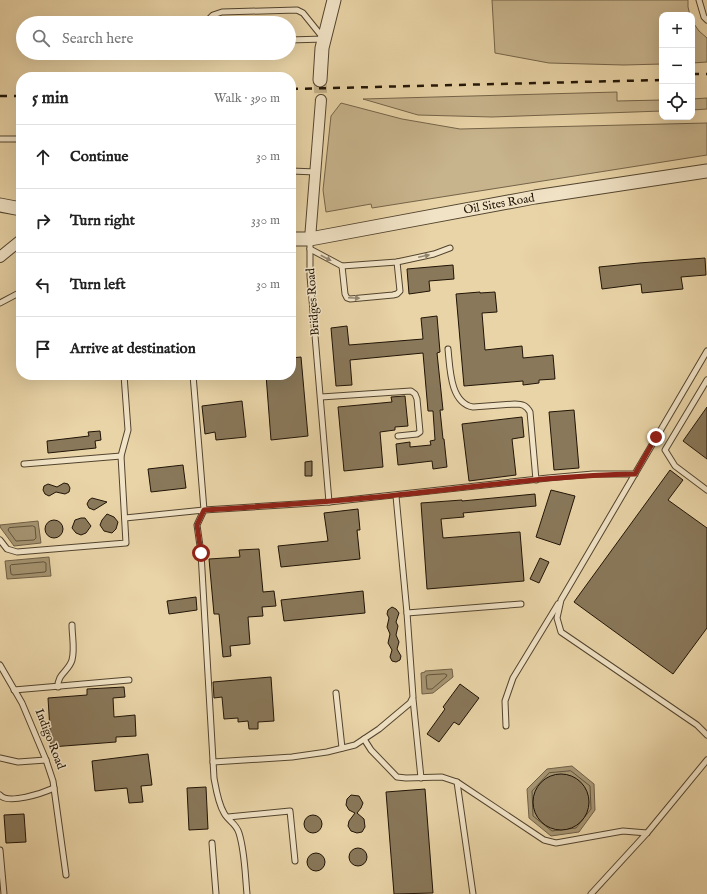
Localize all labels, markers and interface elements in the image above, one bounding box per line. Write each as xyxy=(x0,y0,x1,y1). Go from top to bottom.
map controls xyxy=(659,12,695,120)
button: + xyxy=(659,12,695,48)
search box xyxy=(16,16,296,60)
icon: search xyxy=(30,27,52,49)
text: Search here xyxy=(62,29,133,48)
button: − xyxy=(659,48,695,84)
button: locate xyxy=(659,84,695,120)
text: 5 min xyxy=(32,88,69,109)
text: Walk · 390 m xyxy=(214,90,280,107)
icon: ahead xyxy=(32,146,54,168)
text: Continue xyxy=(70,147,128,166)
text: 30 m xyxy=(256,148,280,165)
street label: Oil Sites Road xyxy=(462,190,536,218)
icon: right xyxy=(32,210,54,232)
text: Turn right xyxy=(70,211,135,230)
text: 330 m xyxy=(251,212,280,229)
one-way arrow xyxy=(418,253,430,259)
one-way arrow xyxy=(321,254,332,261)
street label: Bridges Road xyxy=(303,267,323,336)
icon: left xyxy=(32,274,54,296)
text: Turn left xyxy=(70,275,126,294)
text: 30 m xyxy=(256,276,280,293)
one-way arrow xyxy=(347,295,360,301)
icon: arrive xyxy=(32,338,54,360)
text: Arrive at destination xyxy=(70,339,196,358)
route end xyxy=(647,428,665,446)
route start xyxy=(192,544,210,562)
street label: Indigo Road xyxy=(32,707,69,772)

